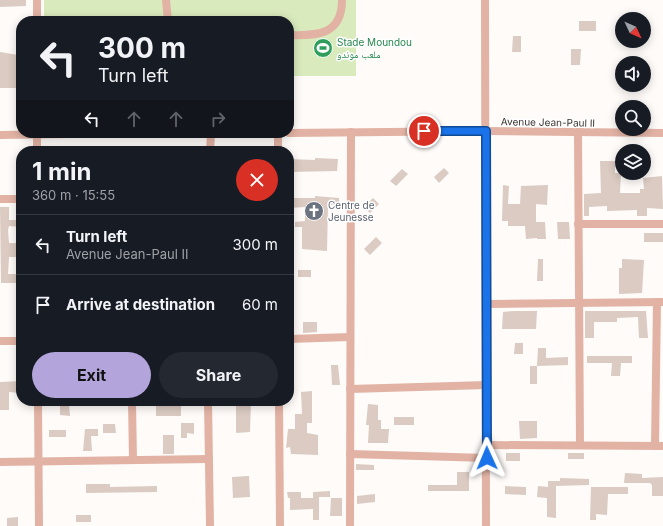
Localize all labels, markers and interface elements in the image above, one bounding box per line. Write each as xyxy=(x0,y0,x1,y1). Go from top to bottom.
north arrow xyxy=(615,12,651,48)
map controls xyxy=(615,12,651,180)
text: 300 m xyxy=(98,31,186,65)
icon: left xyxy=(32,32,84,84)
place label: Stade Moundou ملعب موندو xyxy=(337,36,412,60)
sports icon: Stade Moundou ملعب موندو xyxy=(312,37,334,59)
button: sound xyxy=(615,56,651,92)
text: Turn left xyxy=(98,65,168,86)
button: search xyxy=(615,100,651,136)
icon: left xyxy=(81,108,103,130)
icon: ahead xyxy=(123,108,145,130)
icon: ahead xyxy=(165,108,187,130)
icon: right xyxy=(207,108,229,130)
pin xyxy=(407,114,441,148)
street label: Avenue Jean-Paul II xyxy=(501,115,595,129)
icon: arrive xyxy=(413,120,435,142)
button: layers xyxy=(615,144,651,180)
text: 1 min xyxy=(32,157,91,186)
button: close xyxy=(236,159,278,201)
text: 360 m · 15:55 xyxy=(32,187,115,203)
place label: Centre de Jeunesse xyxy=(328,199,375,223)
church icon: Centre de Jeunesse xyxy=(303,200,325,222)
text: Turn left xyxy=(66,227,127,246)
icon: left xyxy=(32,234,54,256)
text: 300 m xyxy=(232,235,278,254)
text: Avenue Jean-Paul II xyxy=(66,246,188,262)
icon: arrive xyxy=(32,294,54,316)
text: Arrive at destination xyxy=(66,295,215,314)
text: 60 m xyxy=(242,295,278,314)
button: Exit xyxy=(32,352,151,398)
button: Share xyxy=(159,352,278,398)
position arrow xyxy=(466,437,508,479)

